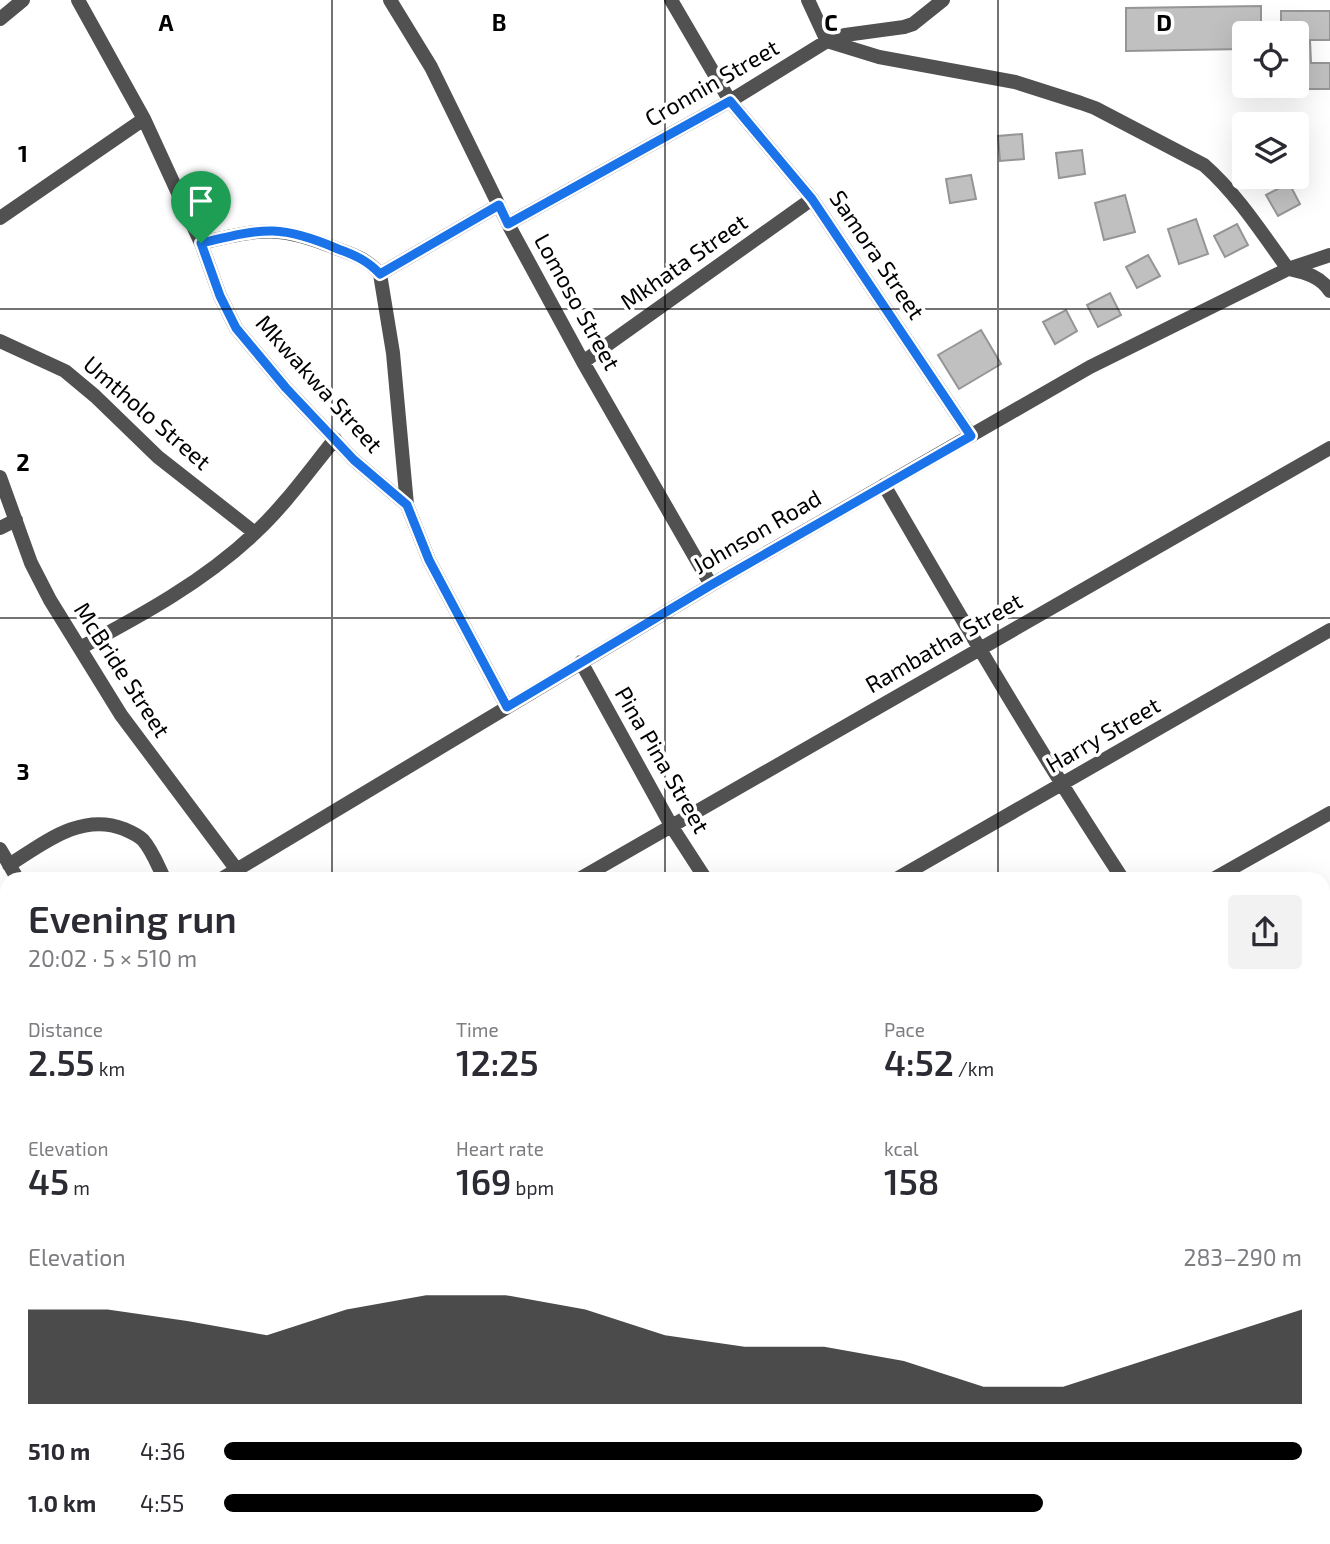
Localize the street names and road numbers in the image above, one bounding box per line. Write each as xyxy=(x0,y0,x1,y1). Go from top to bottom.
street label: Cronnin Street xyxy=(640,32,784,132)
street label: Samora Street xyxy=(824,185,931,324)
street label: Mkhata Street xyxy=(615,207,752,315)
street label: Lomoso Street xyxy=(529,228,627,375)
street label: Mkwakwa Street xyxy=(251,309,389,458)
street label: Umtholo Street xyxy=(78,349,217,475)
street label: Johnson Road xyxy=(687,483,826,579)
street label: Rambatha Street xyxy=(860,586,1027,698)
street label: McBride Street xyxy=(69,597,177,742)
street label: Pina Pina Street xyxy=(610,681,716,838)
street label: Harry Street xyxy=(1040,690,1165,778)

